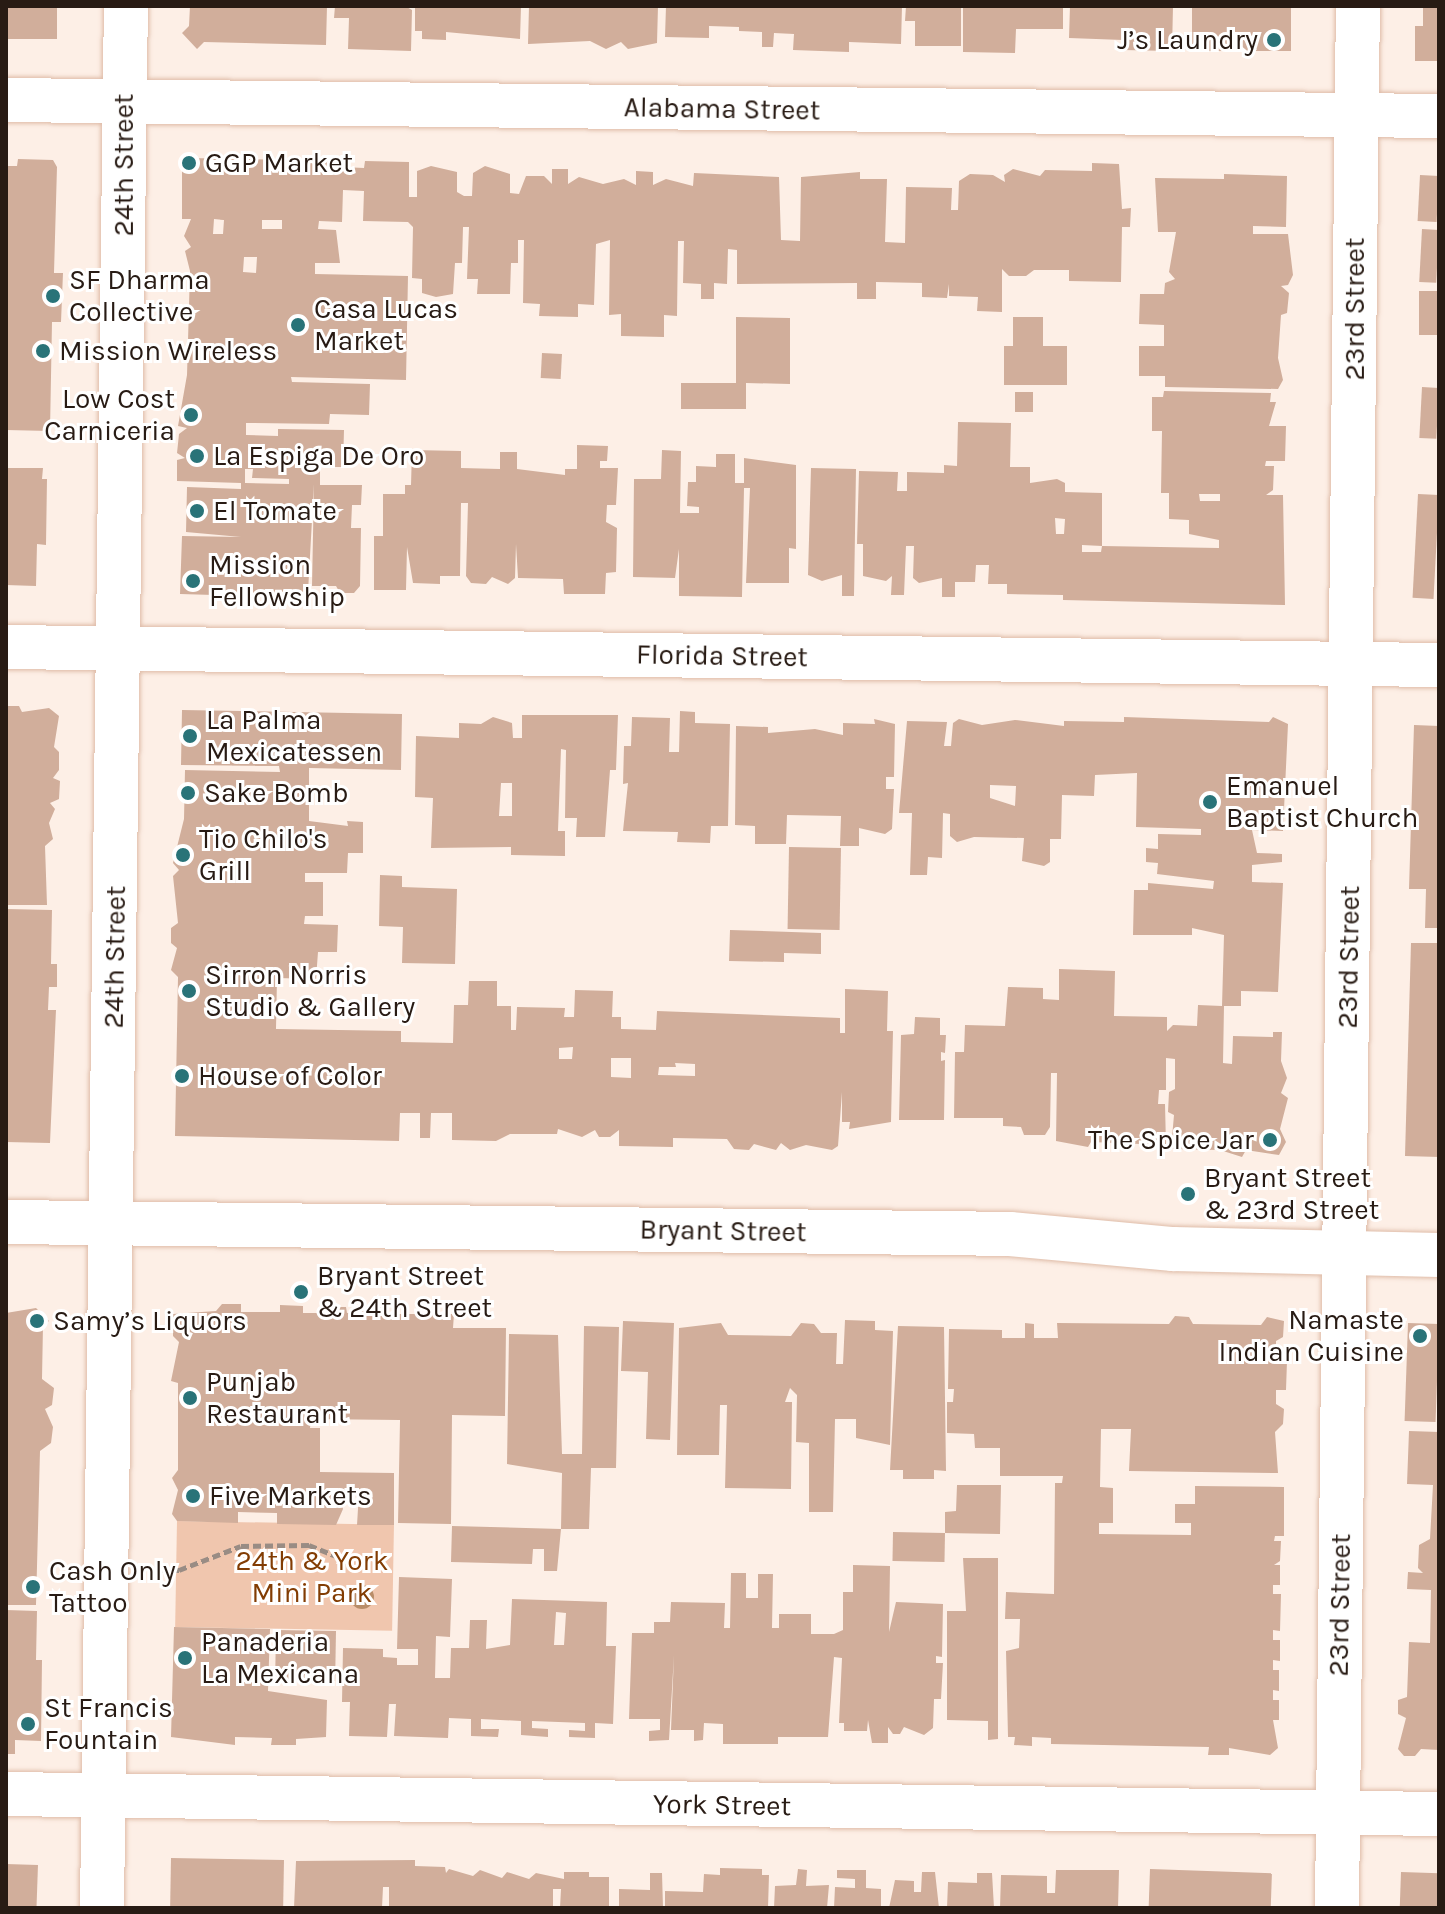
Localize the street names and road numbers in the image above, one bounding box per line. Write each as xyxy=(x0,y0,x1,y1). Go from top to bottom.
street label: Alabama Street xyxy=(623,90,821,128)
street label: 24th Street xyxy=(107,94,141,236)
street label: 23rd Street xyxy=(1338,238,1372,380)
street label: Florida Street xyxy=(636,638,808,674)
street label: 24th Street xyxy=(97,885,133,1029)
street label: 23rd Street xyxy=(1331,885,1367,1029)
street label: Bryant Street xyxy=(639,1213,807,1249)
street label: 23rd Street xyxy=(1322,1533,1358,1677)
street label: York Street xyxy=(653,1787,791,1823)

